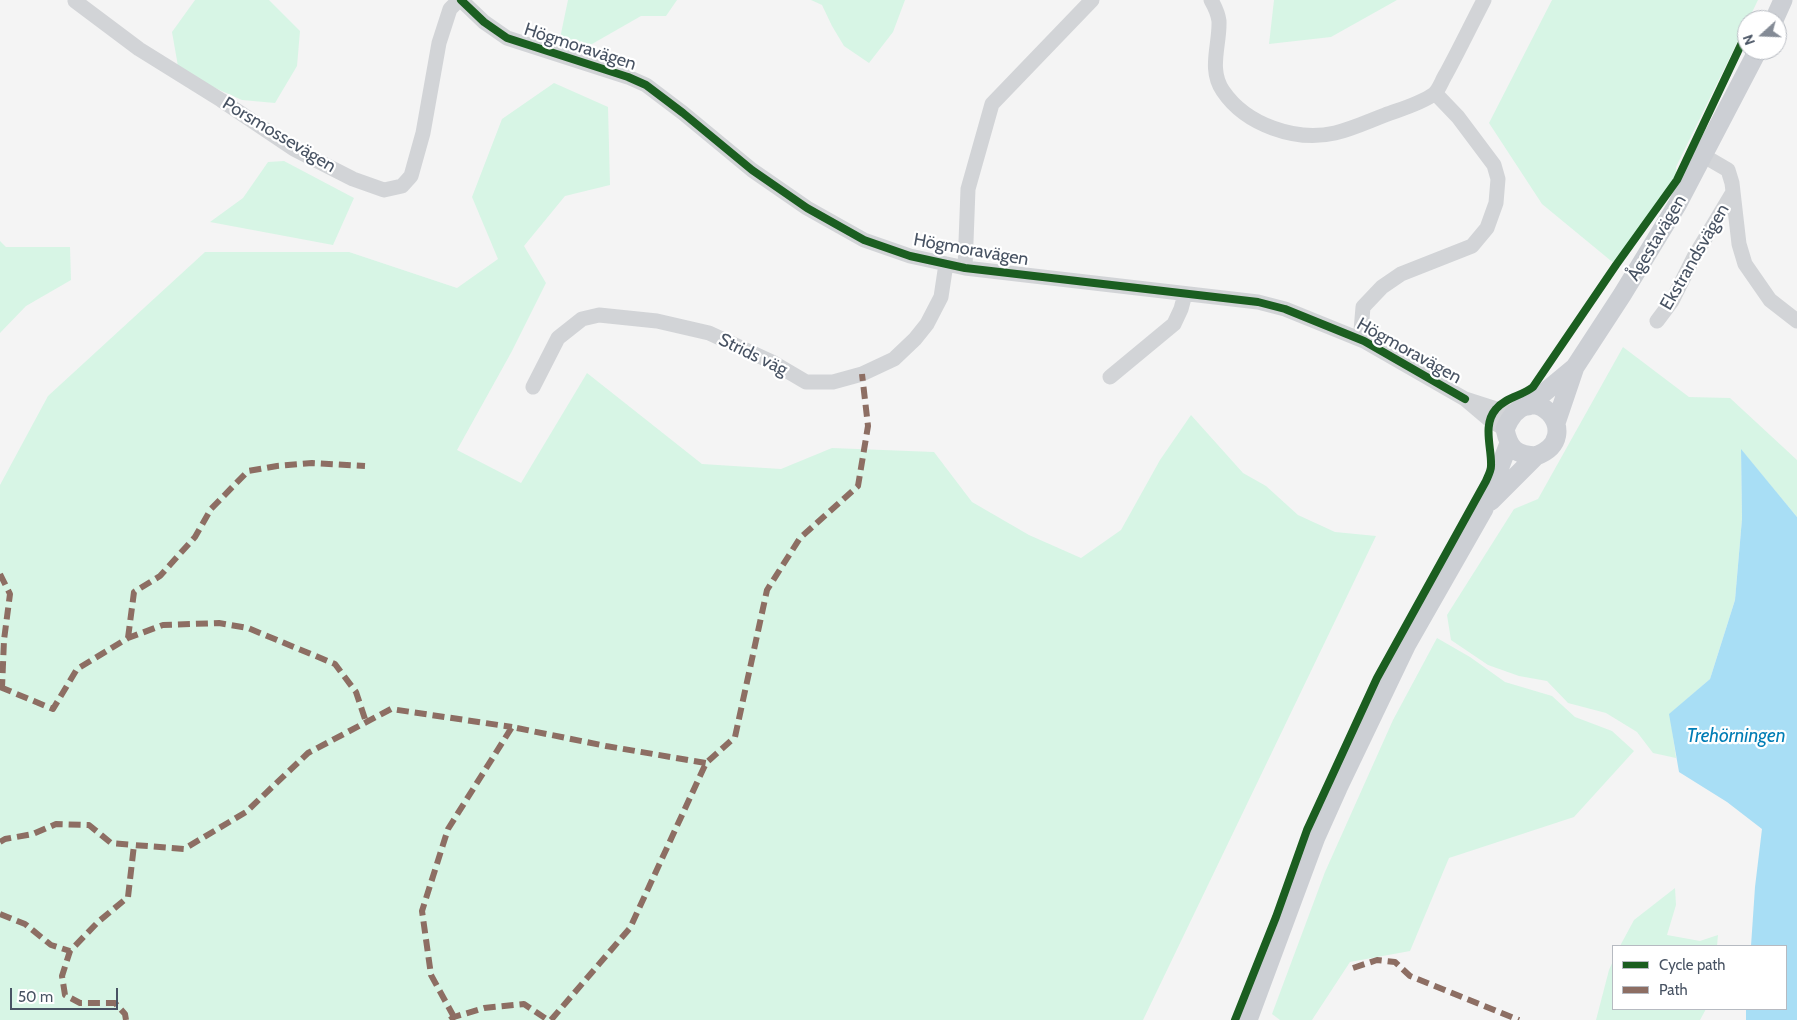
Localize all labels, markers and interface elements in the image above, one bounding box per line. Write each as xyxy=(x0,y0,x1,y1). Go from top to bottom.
north arrow xyxy=(1737,10,1787,60)
street label: Högmoravägen xyxy=(521,19,639,75)
text: N xyxy=(1739,32,1759,48)
street label: Porsmossevägen xyxy=(218,93,340,177)
street label: Ågestavägen xyxy=(1623,191,1691,285)
street label: Ekstrandsvägen xyxy=(1656,200,1734,314)
street label: Högmoravägen xyxy=(912,229,1030,271)
street label: Högmoravägen xyxy=(1353,313,1465,389)
street label: Strids väg xyxy=(715,329,791,381)
water label: Trehörningen xyxy=(1687,725,1785,747)
legend xyxy=(1612,945,1787,1010)
text: Cycle path xyxy=(1659,956,1725,974)
scale bar xyxy=(12,978,120,1010)
text: Path xyxy=(1659,981,1688,999)
text: 50 m xyxy=(18,988,53,1006)

